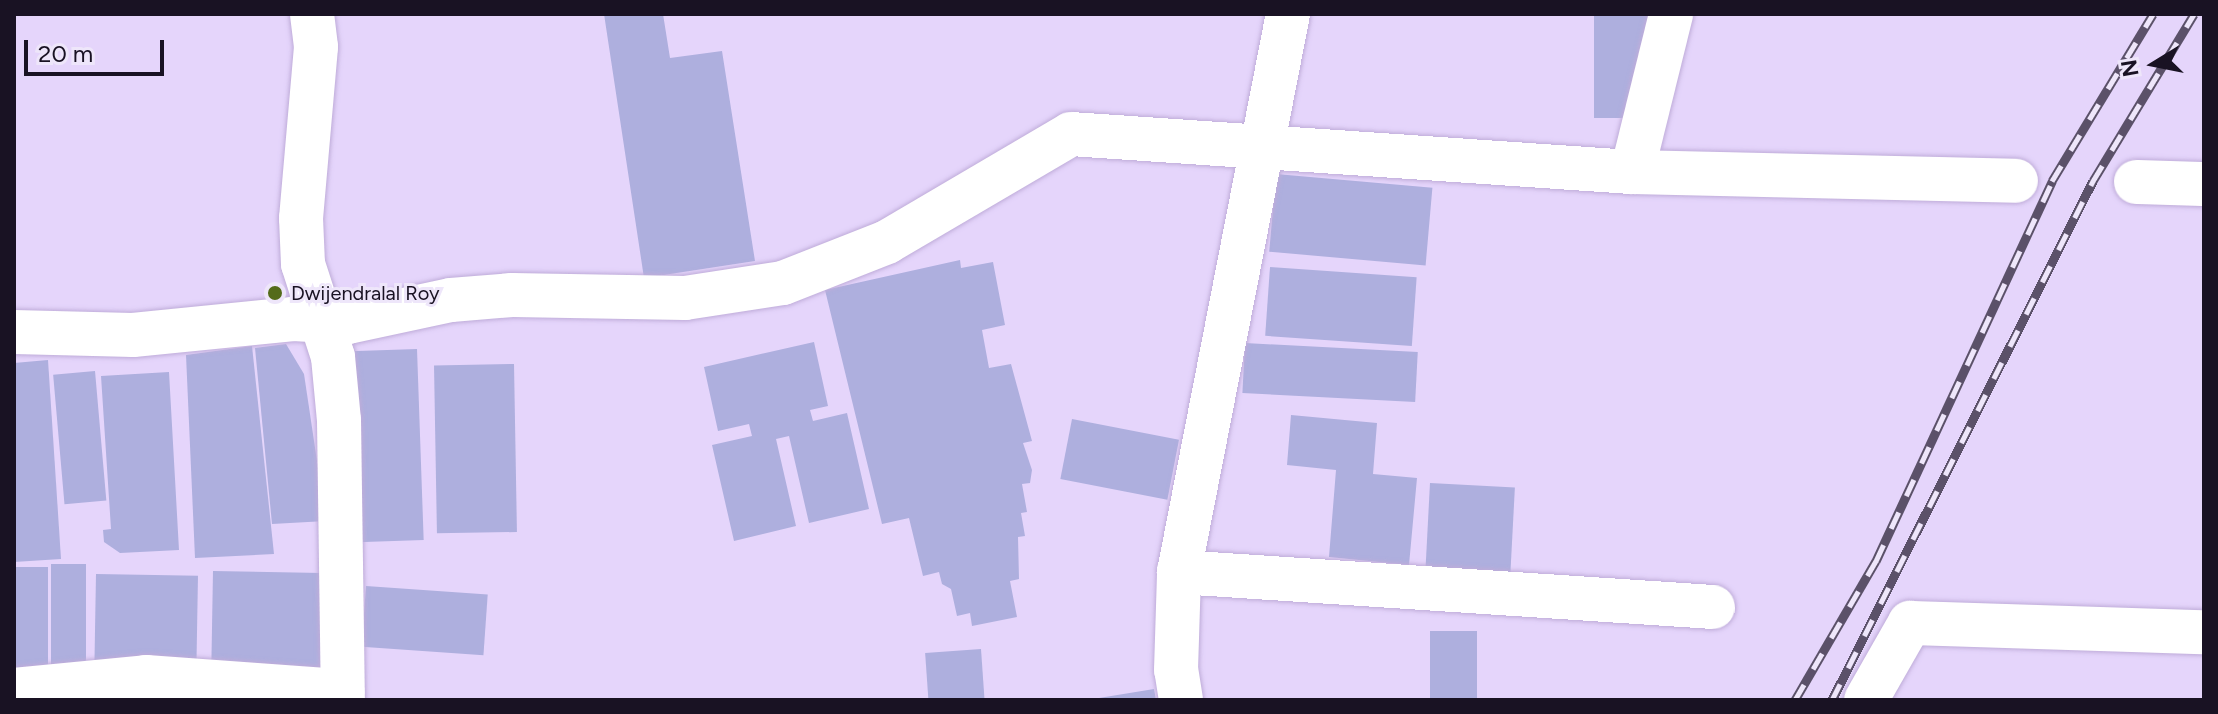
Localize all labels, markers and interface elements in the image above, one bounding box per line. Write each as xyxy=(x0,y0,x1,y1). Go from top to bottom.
scale bar xyxy=(28,24,168,74)
north arrow xyxy=(2114,24,2194,104)
text: 20 m xyxy=(38,39,93,68)
text: N xyxy=(2115,58,2145,79)
place label: Dwijendralal Roy xyxy=(291,281,440,305)
marker: Dwijendralal Roy xyxy=(266,284,284,302)

